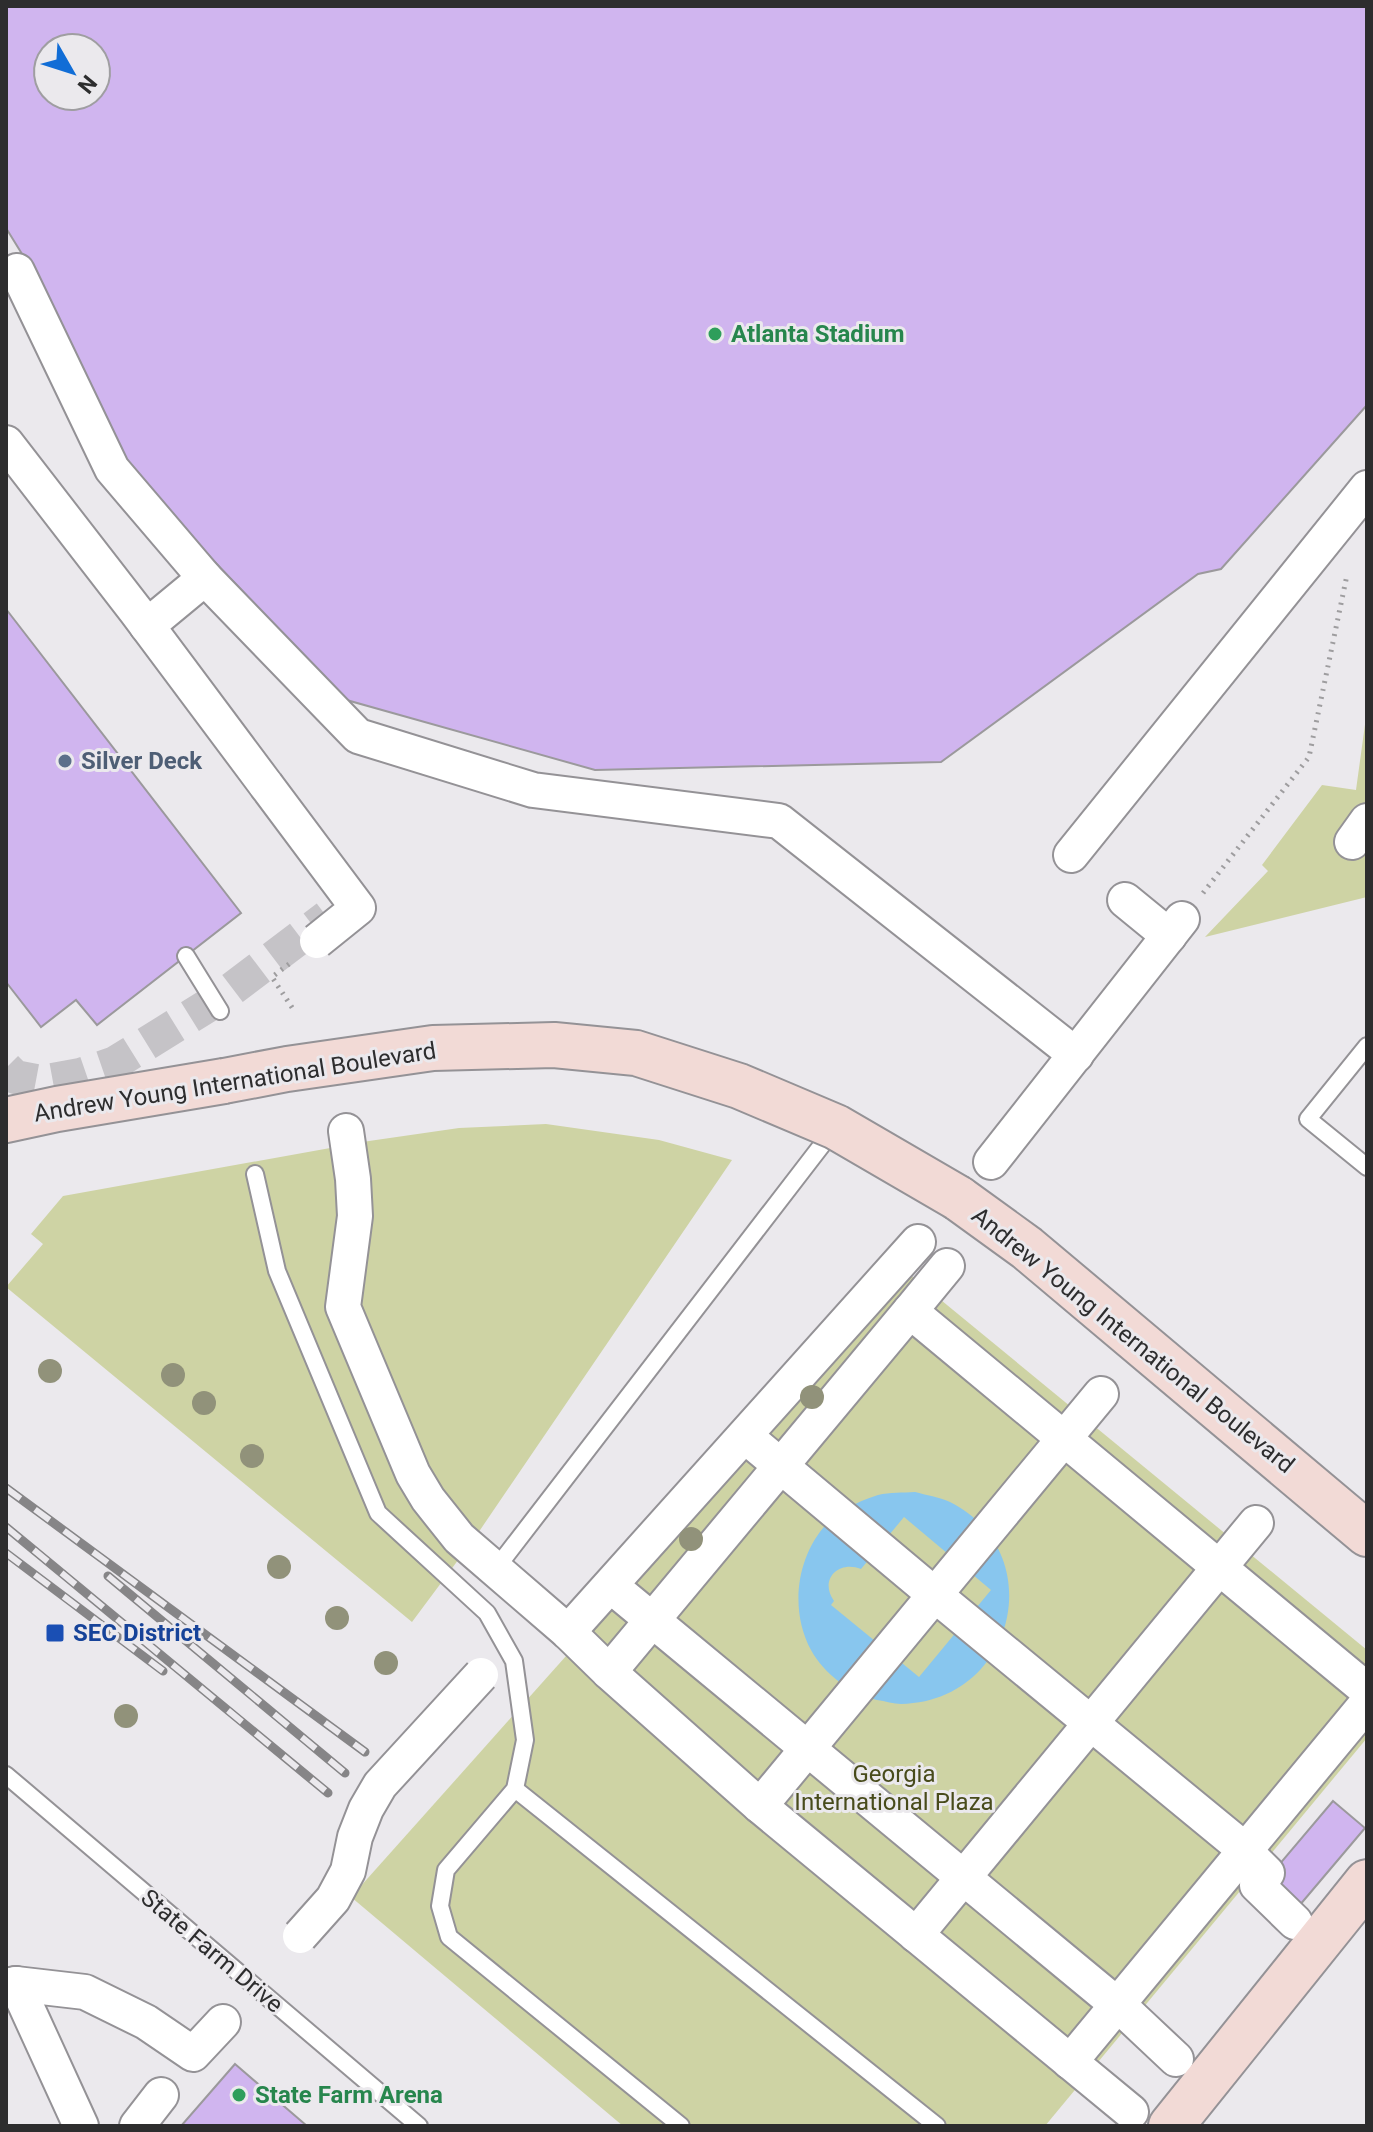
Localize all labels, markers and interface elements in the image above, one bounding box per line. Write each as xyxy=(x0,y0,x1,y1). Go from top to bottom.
north arrow xyxy=(32,32,112,112)
text: N xyxy=(73,70,102,98)
place label: Atlanta Stadium xyxy=(731,320,904,348)
marker: Atlanta Stadium xyxy=(706,325,724,343)
place label: Silver Deck xyxy=(81,747,203,775)
marker: Silver Deck xyxy=(56,752,74,770)
street label: Andrew Young International Boulevard xyxy=(32,1036,438,1128)
street label: Andrew Young International Boulevard xyxy=(966,1201,1300,1479)
place label: SEC District xyxy=(73,1619,201,1647)
marker: SEC District xyxy=(44,1622,66,1644)
park label: Georgia International Plaza xyxy=(794,1760,994,1816)
street label: State Farm Drive xyxy=(135,1883,289,2019)
place label: State Farm Arena xyxy=(255,2081,443,2109)
marker: State Farm Arena xyxy=(230,2086,248,2104)

